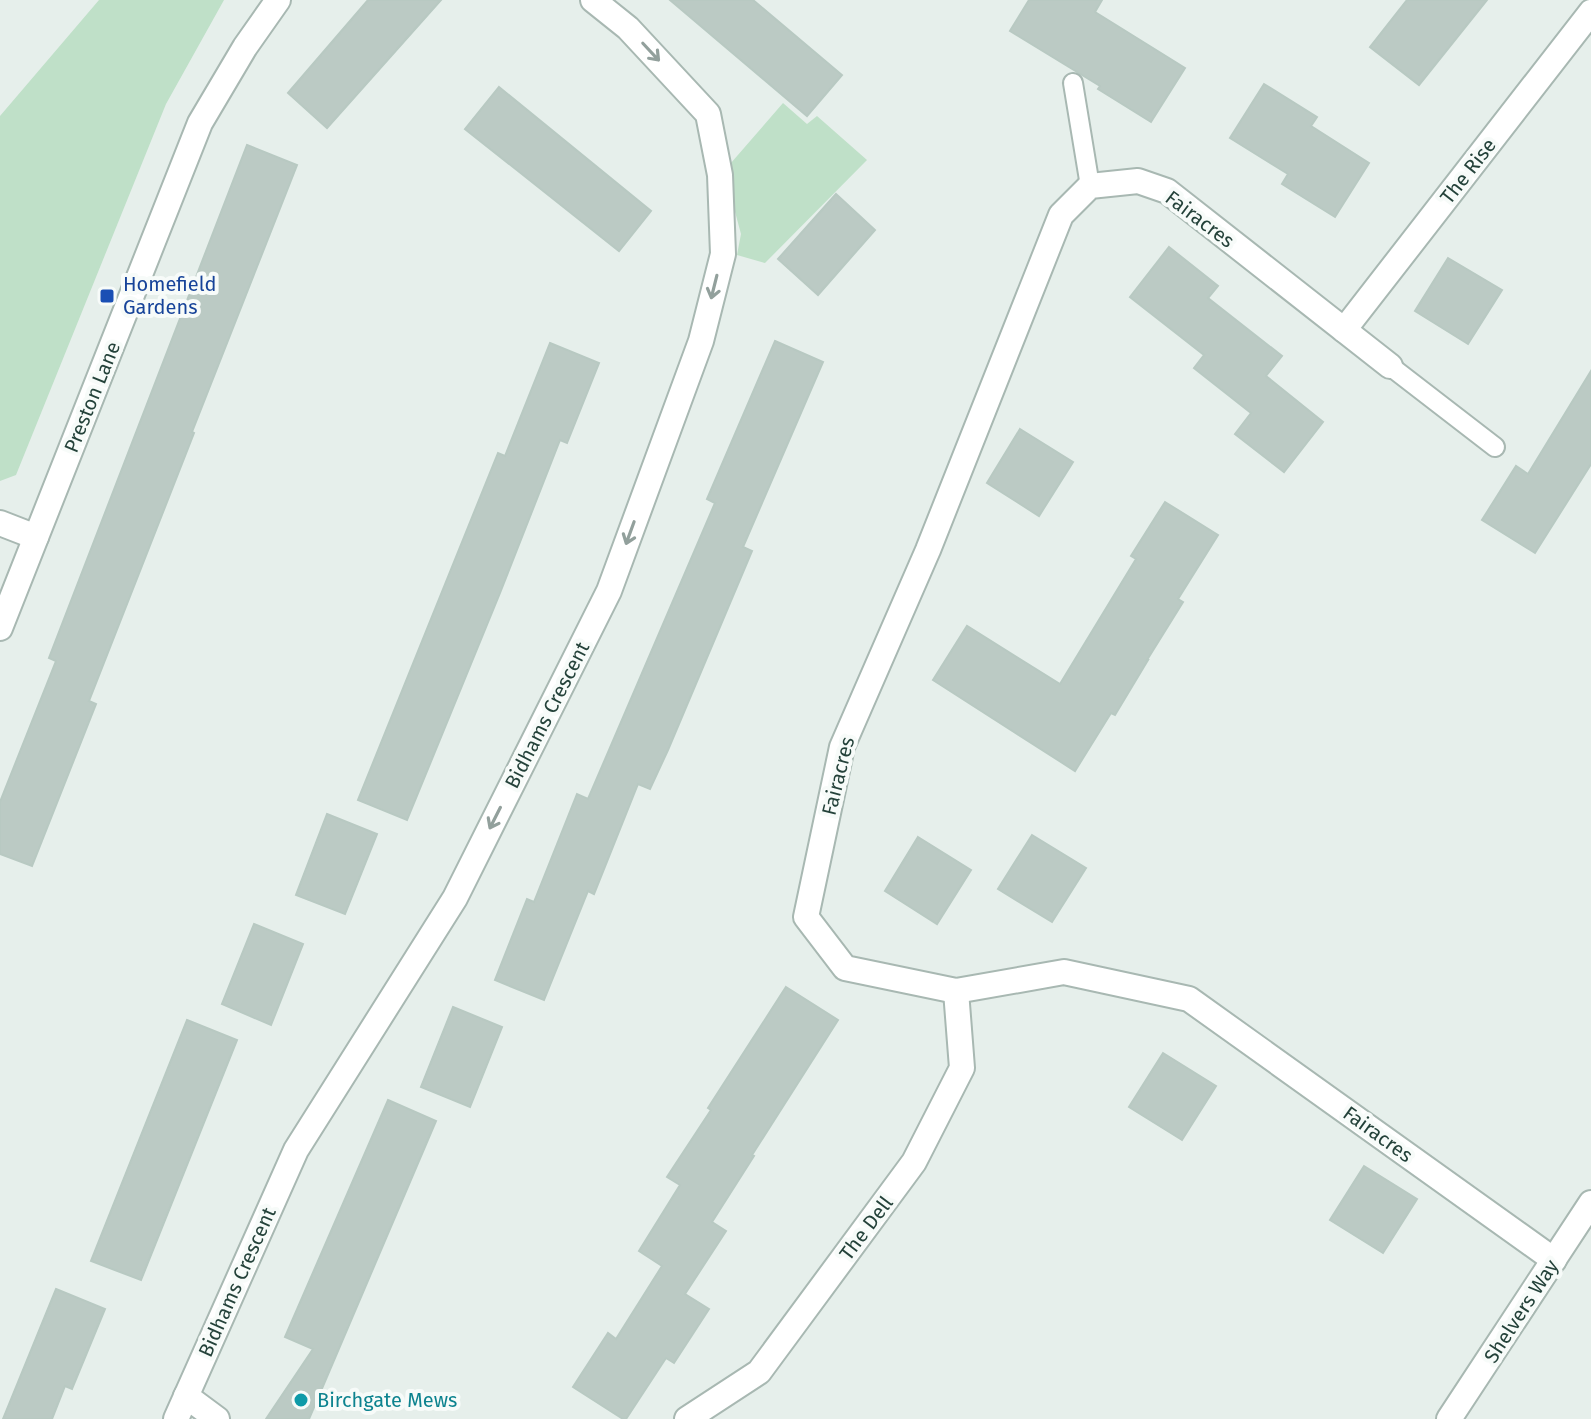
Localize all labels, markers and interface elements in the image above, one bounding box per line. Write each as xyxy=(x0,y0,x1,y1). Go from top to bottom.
one-way arrow xyxy=(641,42,659,62)
street label: The Rise xyxy=(1435,134,1501,208)
street label: Fairacres xyxy=(1161,185,1239,253)
place label: Homefield Gardens xyxy=(123,272,216,319)
one-way arrow xyxy=(706,274,721,300)
marker: Homefield Gardens xyxy=(98,287,116,305)
street label: Preston Lane xyxy=(59,338,125,456)
one-way arrow xyxy=(622,520,637,545)
street label: Bidhams Crescent xyxy=(500,637,595,792)
street label: Fairacres xyxy=(817,734,859,818)
one-way arrow xyxy=(487,806,502,830)
street label: Fairacres xyxy=(1339,1101,1417,1167)
street label: The Dell xyxy=(834,1191,898,1265)
street label: Bidhams Crescent xyxy=(193,1203,281,1361)
street label: Shelvers Way xyxy=(1479,1255,1563,1367)
place label: Birchgate Mews xyxy=(317,1388,457,1412)
marker: Birchgate Mews xyxy=(292,1391,310,1409)

